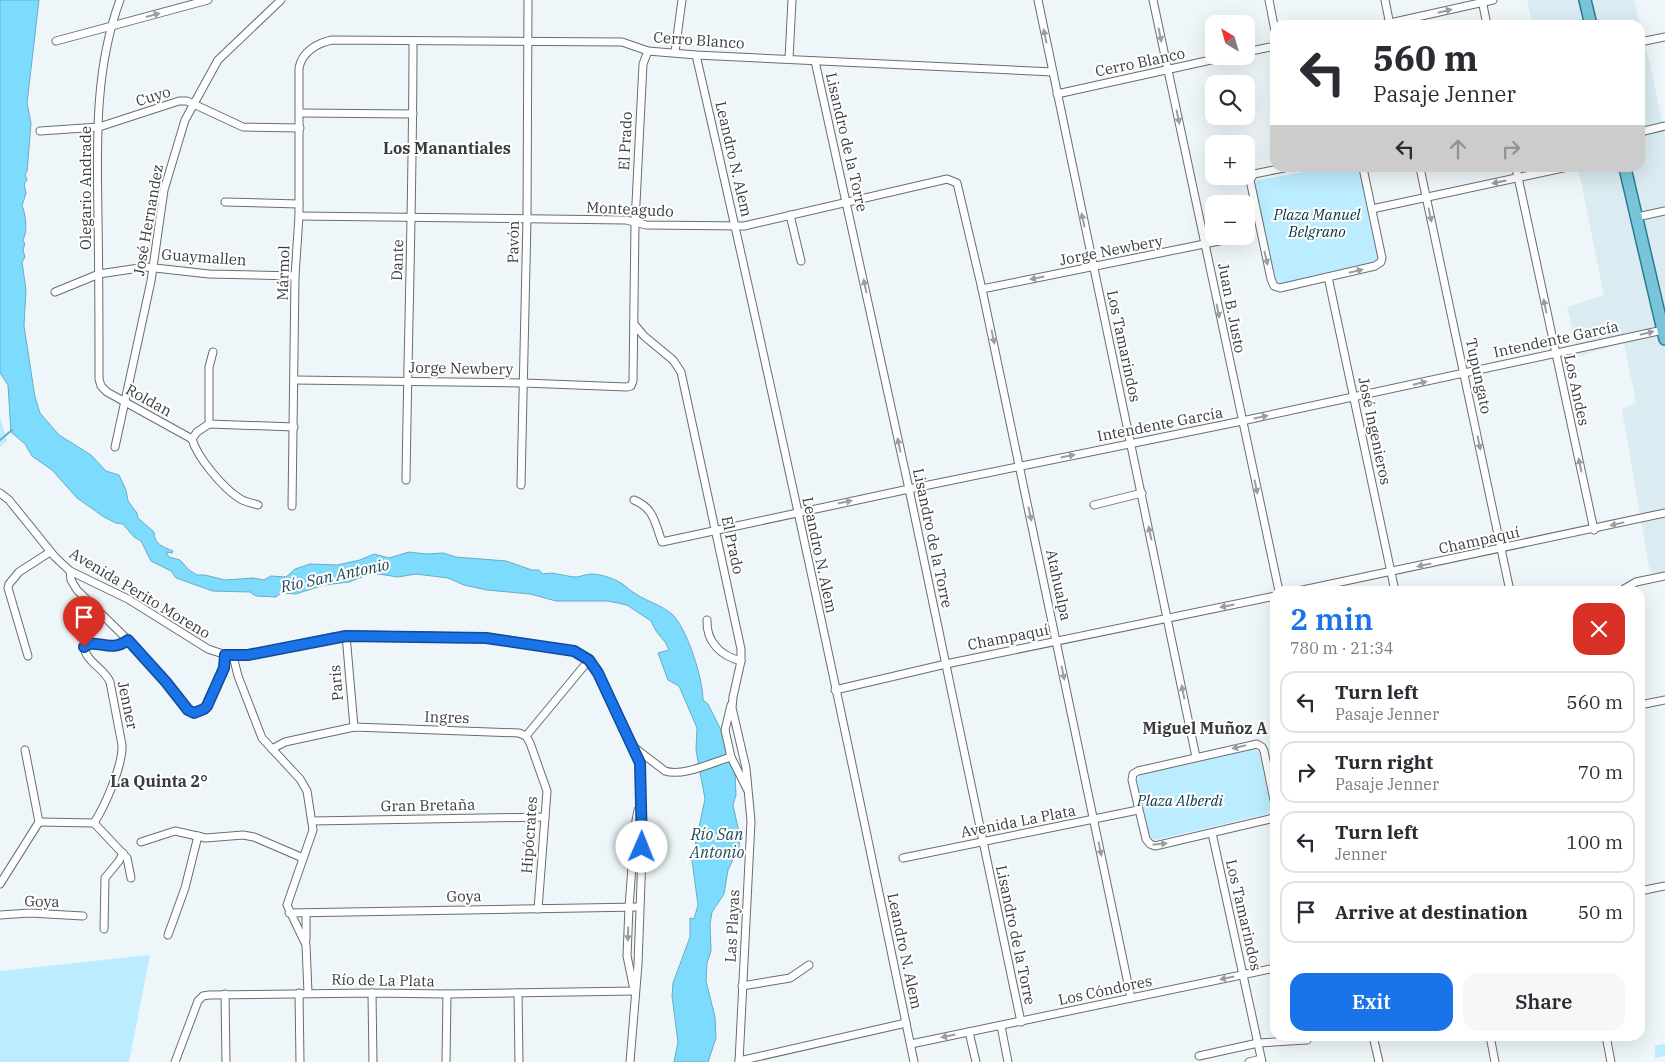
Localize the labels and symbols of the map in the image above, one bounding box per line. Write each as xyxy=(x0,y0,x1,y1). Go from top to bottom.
one-way arrow xyxy=(1438,7,1453,15)
one-way arrow xyxy=(145,11,160,19)
north arrow xyxy=(1205,15,1255,65)
street label: Cerro Blanco xyxy=(653,27,745,53)
one-way arrow xyxy=(1157,27,1165,43)
one-way arrow xyxy=(1041,28,1049,44)
street label: Cerro Blanco xyxy=(1093,43,1187,81)
street label: Lisandro de la Torre xyxy=(822,71,872,213)
street label: Cuyo xyxy=(133,82,173,110)
street label: Leandro N. Alem xyxy=(711,99,757,219)
one-way arrow xyxy=(1174,110,1182,125)
street label: El Prado xyxy=(614,111,636,171)
street label: Olegario Andrade xyxy=(76,126,95,250)
district label: Los Manantiales xyxy=(383,138,511,158)
street label: José Hernandez xyxy=(129,163,167,277)
one-way arrow xyxy=(1491,178,1506,186)
street label: Monteagudo xyxy=(586,197,674,221)
park label: Plaza Manuel Belgrano xyxy=(1272,205,1361,241)
one-way arrow xyxy=(1426,208,1434,223)
one-way arrow xyxy=(1079,213,1087,228)
street label: Pavón xyxy=(503,220,523,264)
street label: Jorge Newbery xyxy=(1058,231,1164,269)
street label: Dante xyxy=(387,239,407,281)
street label: Guaymallen xyxy=(161,245,248,269)
street label: Mármol xyxy=(273,245,293,301)
one-way arrow xyxy=(1262,250,1270,265)
street label: Juan B. Justo xyxy=(1214,261,1250,355)
one-way arrow xyxy=(1348,267,1363,275)
one-way arrow xyxy=(1030,274,1045,282)
one-way arrow xyxy=(861,279,869,294)
street label: Los Tamarindos xyxy=(1103,288,1145,404)
one-way arrow xyxy=(1541,299,1549,314)
one-way arrow xyxy=(1214,303,1222,319)
street label: Intendente García xyxy=(1492,316,1620,362)
one-way arrow xyxy=(989,329,997,345)
one-way arrow xyxy=(1640,329,1656,337)
street label: Tupungato xyxy=(1462,336,1496,416)
street label: Los Andes xyxy=(1560,353,1594,427)
street label: Jorge Newbery xyxy=(408,358,514,378)
street label: José Ingenieros xyxy=(1354,375,1396,487)
one-way arrow xyxy=(1412,379,1427,387)
street label: Roldan xyxy=(123,380,176,421)
street label: Intendente García xyxy=(1096,402,1224,446)
one-way arrow xyxy=(1254,413,1269,421)
one-way arrow xyxy=(1475,435,1483,450)
one-way arrow xyxy=(895,437,903,453)
one-way arrow xyxy=(1060,452,1076,460)
one-way arrow xyxy=(1575,456,1583,472)
street label: Lisandro de la Torre xyxy=(909,466,957,610)
one-way arrow xyxy=(1252,479,1260,494)
street label: Leandro N. Alem xyxy=(798,495,842,615)
one-way arrow xyxy=(837,498,853,506)
one-way arrow xyxy=(1026,506,1034,522)
street label: El Prado xyxy=(718,514,748,576)
one-way arrow xyxy=(1610,520,1625,528)
street label: Champaquí xyxy=(1437,522,1521,558)
one-way arrow xyxy=(1146,526,1154,541)
street label: Avenida Perito Moreno xyxy=(66,543,214,643)
street label: Atahualpa xyxy=(1042,548,1076,622)
water label: Río San Antonio xyxy=(278,554,391,596)
one-way arrow xyxy=(1417,561,1432,569)
pin xyxy=(63,596,105,647)
one-way arrow xyxy=(1219,602,1235,610)
street label: Champaquí xyxy=(966,620,1050,654)
street label: París xyxy=(325,664,347,702)
one-way arrow xyxy=(1059,665,1067,681)
street label: Jenner xyxy=(114,679,142,731)
one-way arrow xyxy=(1179,685,1187,700)
street label: Ingres xyxy=(424,707,470,727)
district label: Miguel Muñoz A xyxy=(1143,718,1267,738)
one-way arrow xyxy=(1232,743,1247,751)
district label: La Quinta 2° xyxy=(110,771,208,791)
park label: Plaza Alberdi xyxy=(1136,791,1224,810)
street label: Gran Bretaña xyxy=(380,795,476,815)
street label: Hipócrates xyxy=(517,796,541,874)
street label: Avenida La Plata xyxy=(959,801,1077,841)
position arrow xyxy=(615,820,667,872)
water label: Río San Antonio xyxy=(689,824,744,862)
one-way arrow xyxy=(1152,839,1168,847)
one-way arrow xyxy=(1096,842,1104,857)
street label: Los Tamarindos xyxy=(1222,857,1266,973)
street label: Lisandro de la Torre xyxy=(992,863,1040,1007)
street label: Goya xyxy=(446,886,482,906)
street label: Las Playas xyxy=(721,889,743,963)
street label: Goya xyxy=(24,891,60,911)
street label: Leandro N. Alem xyxy=(883,891,927,1011)
one-way arrow xyxy=(624,926,632,942)
street label: Río de La Plata xyxy=(331,970,435,990)
street label: Los Cóndores xyxy=(1056,971,1154,1009)
one-way arrow xyxy=(1219,975,1235,983)
one-way arrow xyxy=(941,1032,956,1040)

